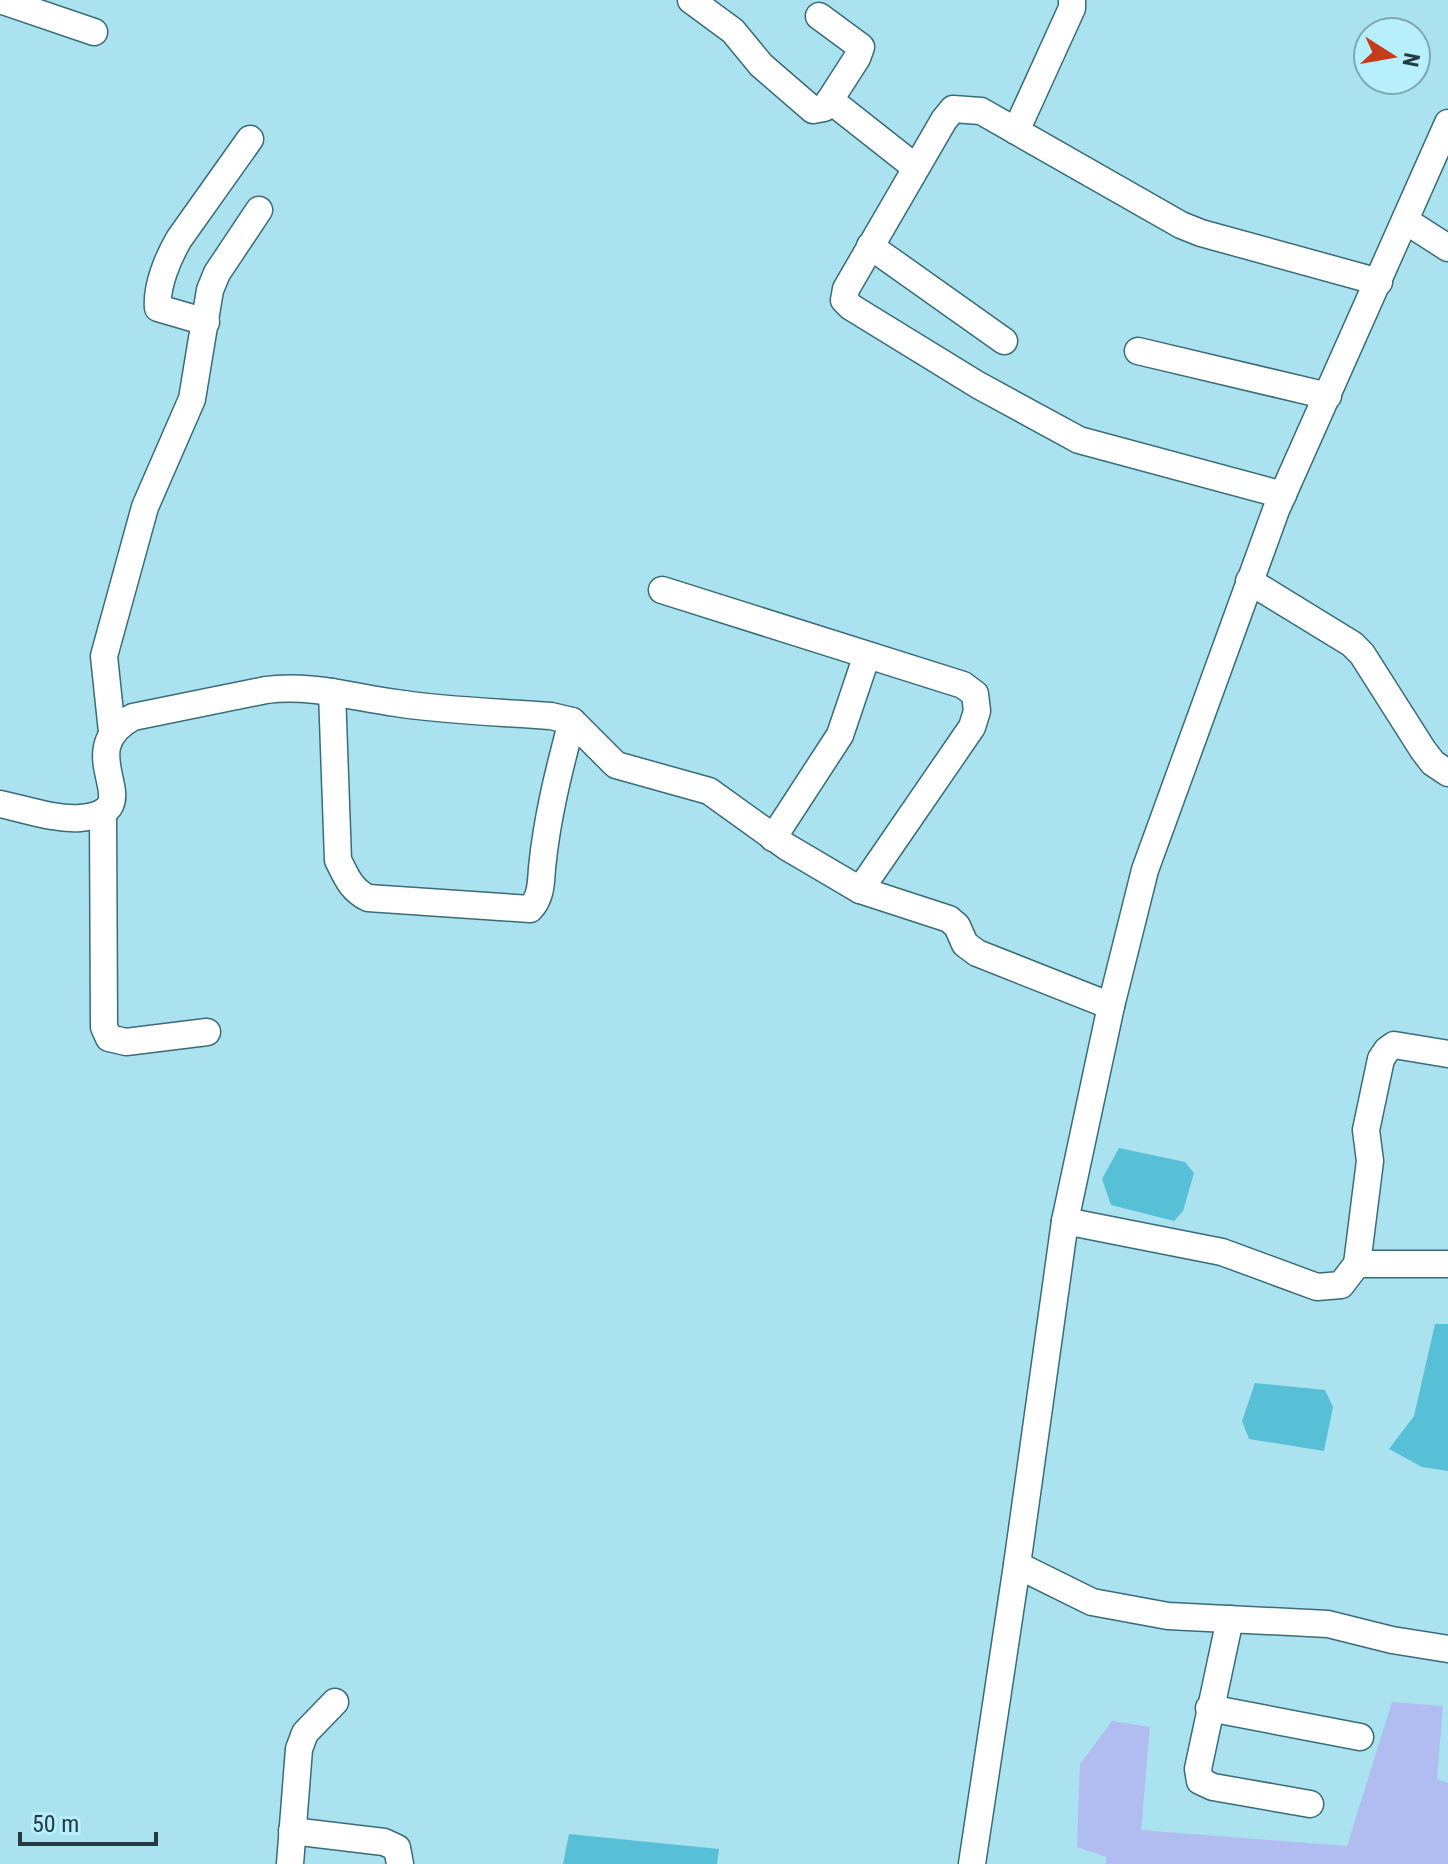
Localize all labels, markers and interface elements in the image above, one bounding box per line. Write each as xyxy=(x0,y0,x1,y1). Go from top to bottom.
north arrow xyxy=(1352,16,1432,96)
text: N xyxy=(1398,51,1425,69)
scale bar xyxy=(20,1796,156,1846)
text: 50 m xyxy=(32,1810,79,1838)

